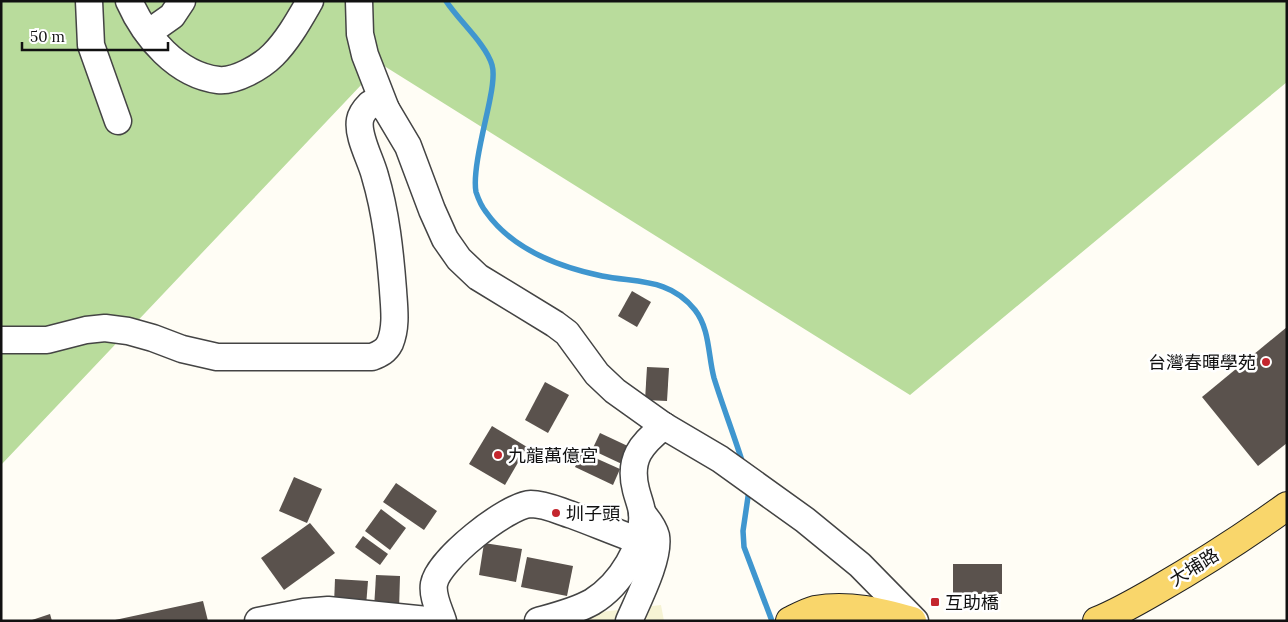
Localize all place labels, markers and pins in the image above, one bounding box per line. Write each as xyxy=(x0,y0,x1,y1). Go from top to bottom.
place label: 台灣春暉學苑 xyxy=(1148,351,1256,374)
marker: 台灣春暉學苑 xyxy=(1260,356,1272,368)
place label: 九龍萬億宮 xyxy=(508,444,598,467)
marker: 九龍萬億宮 xyxy=(492,449,504,461)
place label: 圳子頭 xyxy=(566,502,620,525)
marker: 圳子頭 xyxy=(550,507,562,519)
place label: 互助橋 xyxy=(945,591,999,614)
marker: 互助橋 xyxy=(929,596,941,608)

